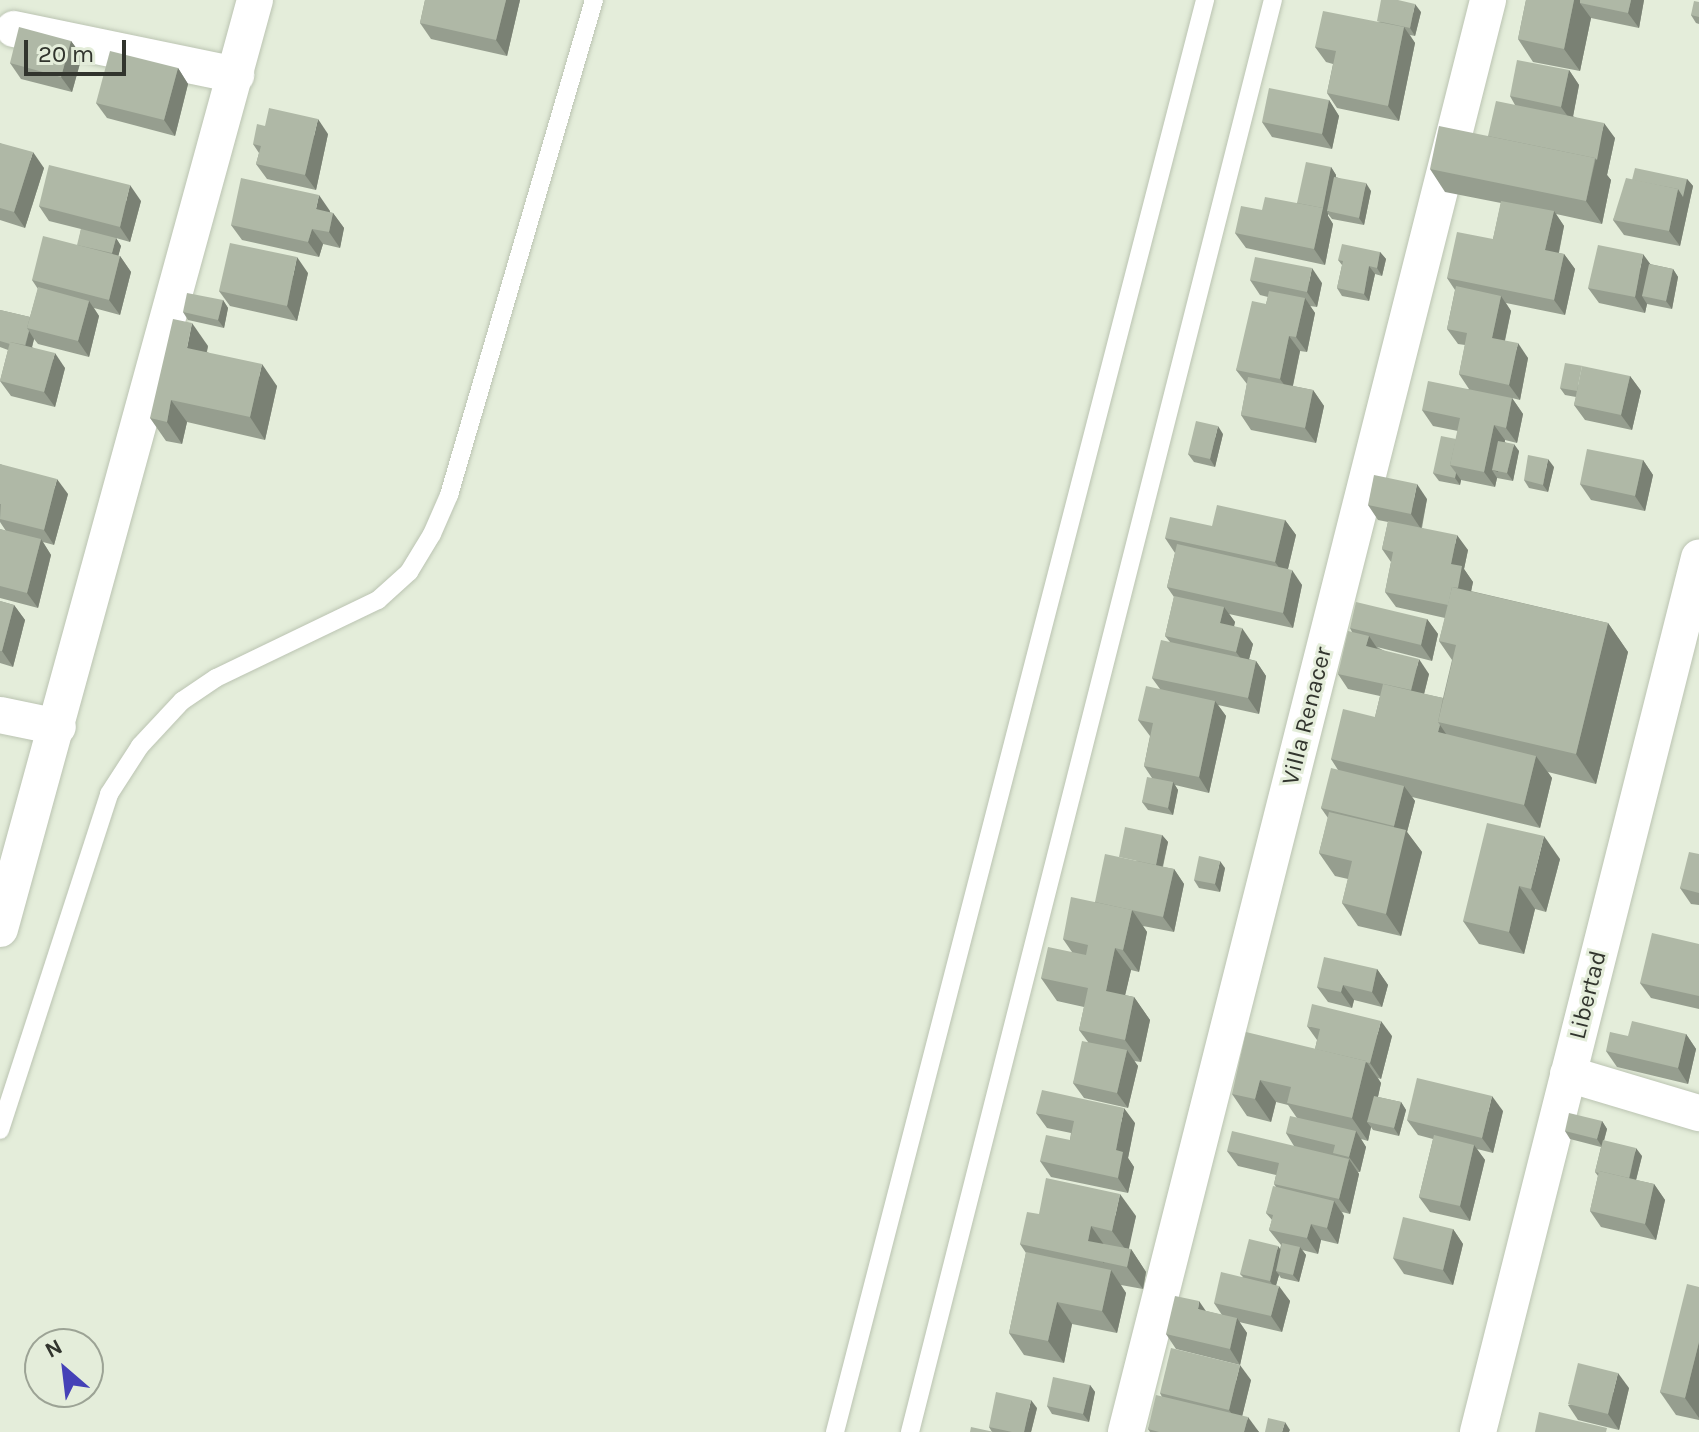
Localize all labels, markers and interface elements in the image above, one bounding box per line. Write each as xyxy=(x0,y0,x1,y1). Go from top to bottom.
scale bar xyxy=(28,24,130,74)
text: 20 m xyxy=(38,40,94,68)
street label: Villa Renacer xyxy=(1276,644,1338,788)
street label: Libertad xyxy=(1563,948,1613,1042)
north arrow xyxy=(24,1328,104,1408)
text: N xyxy=(41,1333,67,1364)

